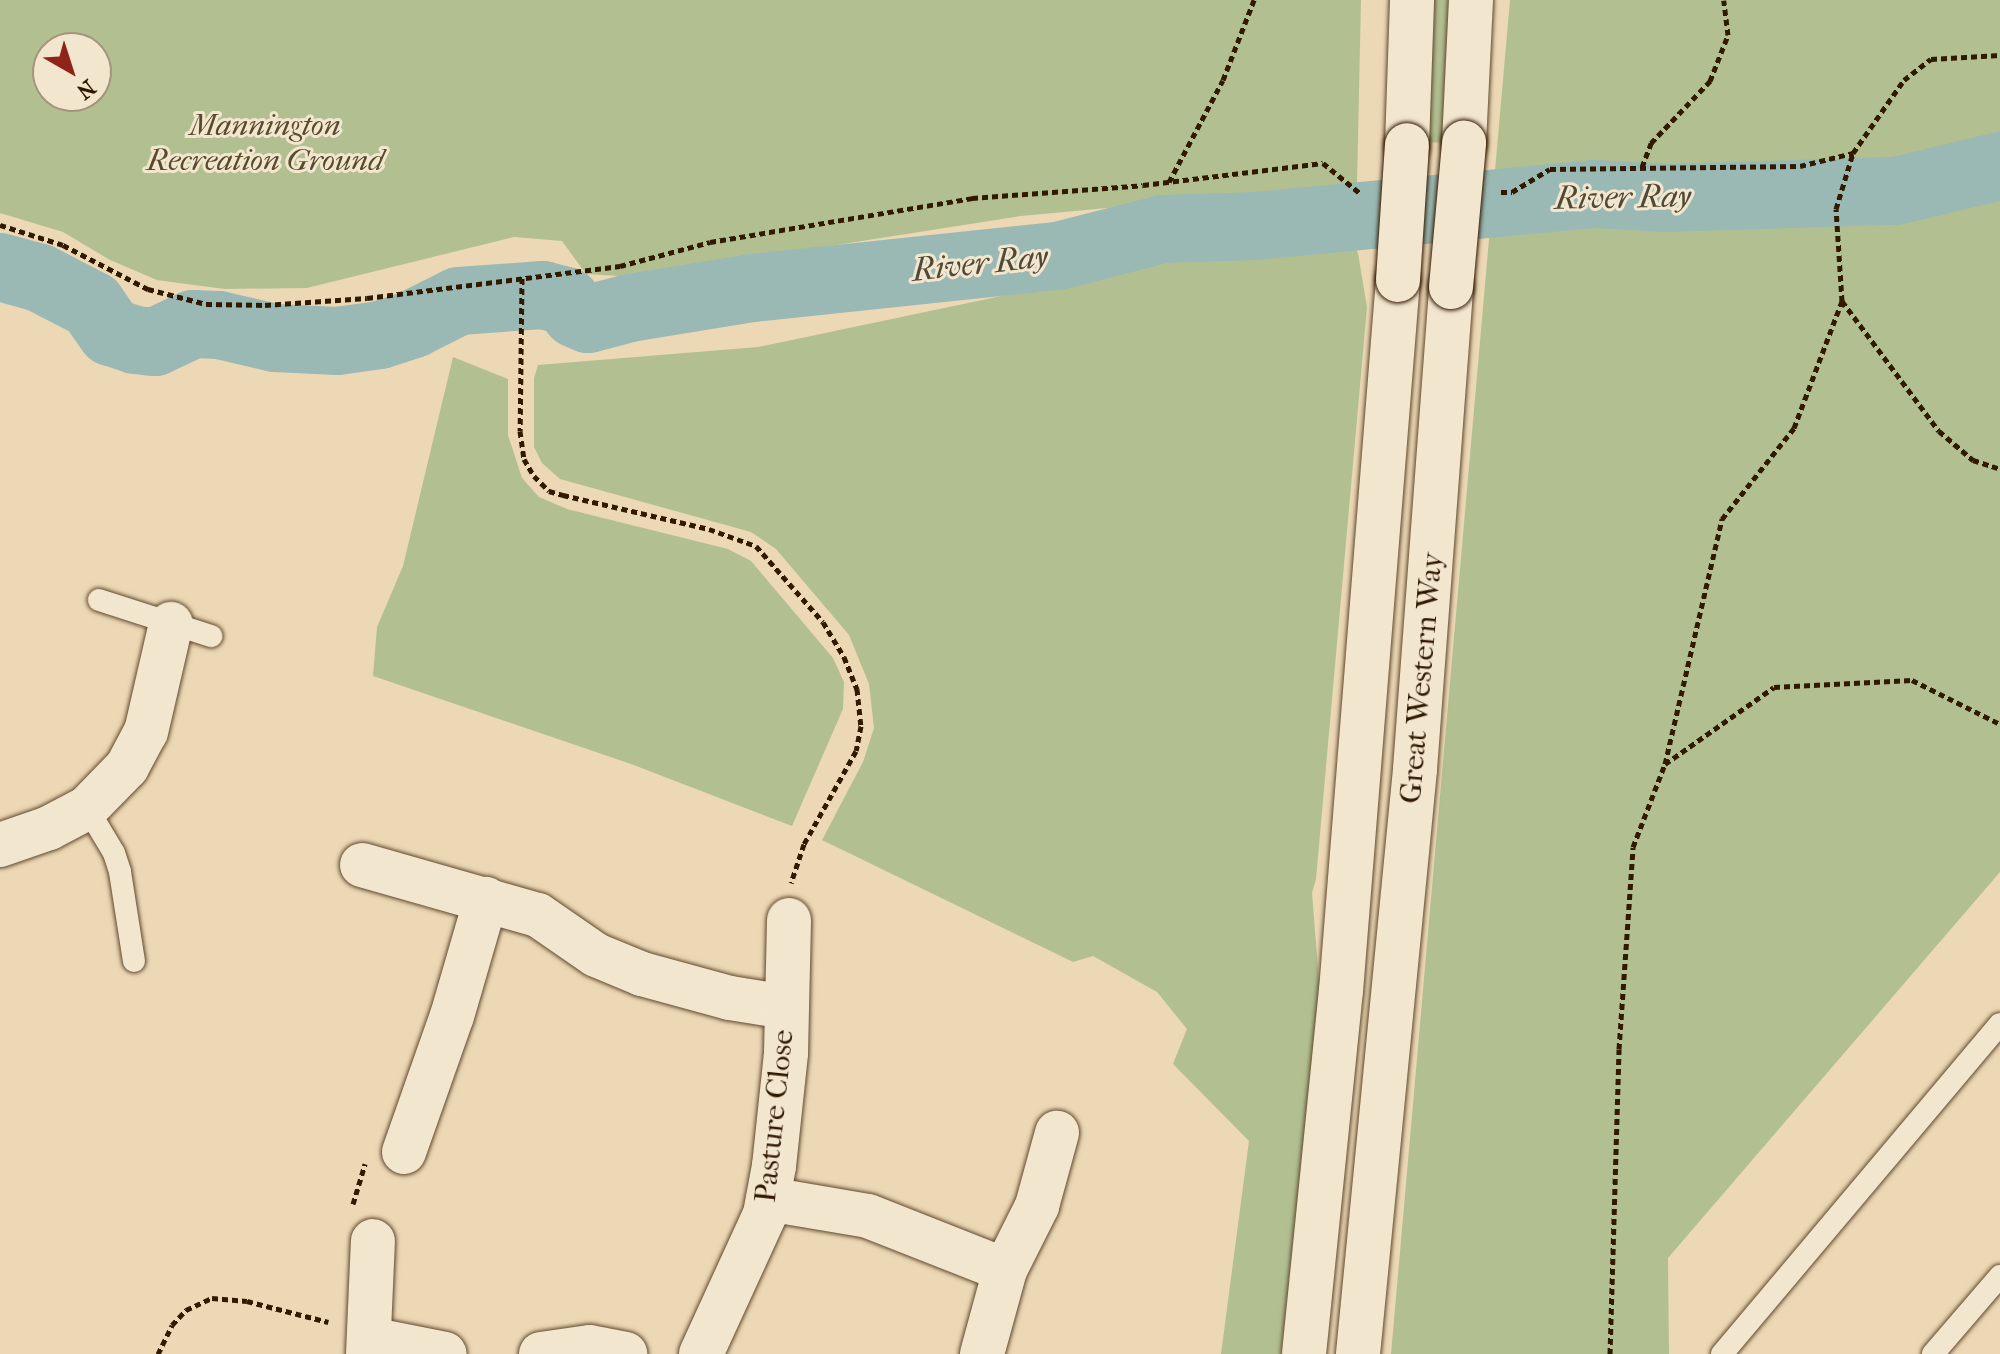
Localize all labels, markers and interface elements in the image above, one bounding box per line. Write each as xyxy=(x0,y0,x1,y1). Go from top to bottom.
north arrow xyxy=(32,32,112,112)
text: N xyxy=(71,74,101,104)
park label: Mannington Recreation Ground xyxy=(147,108,383,178)
water label: River Ray xyxy=(1555,178,1691,218)
water label: River Ray xyxy=(910,238,1050,290)
street label: Great Western Way xyxy=(1393,551,1451,805)
street label: Pasture Close xyxy=(748,1028,802,1204)

